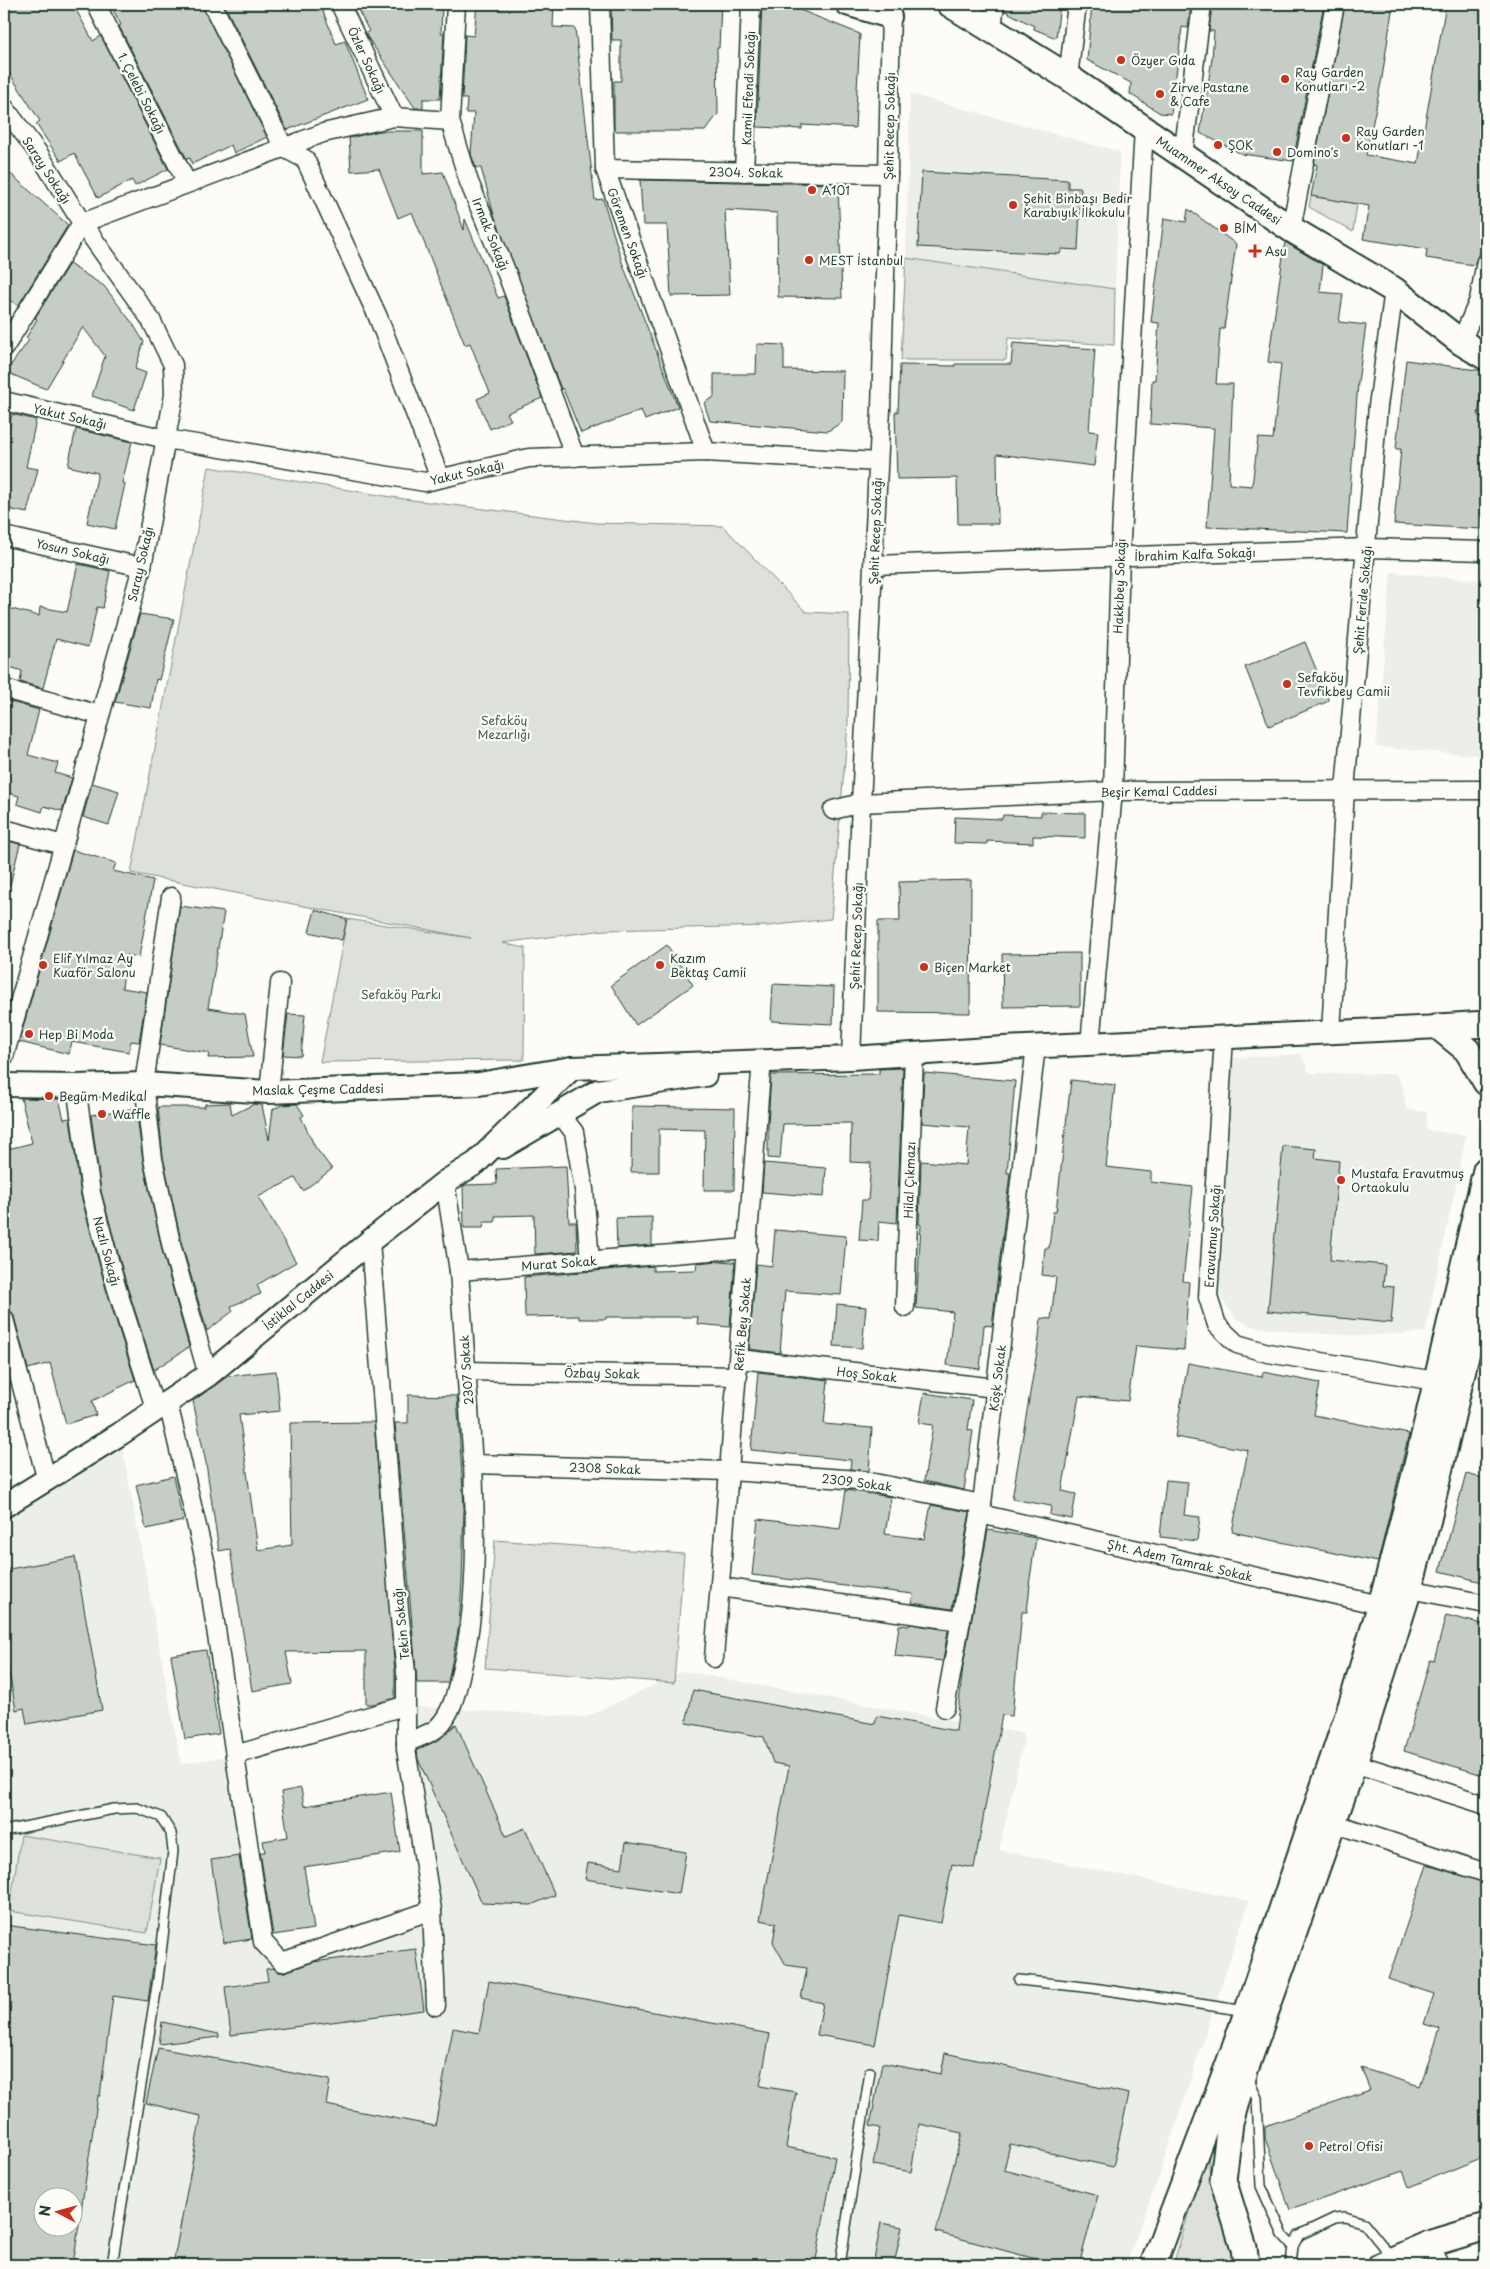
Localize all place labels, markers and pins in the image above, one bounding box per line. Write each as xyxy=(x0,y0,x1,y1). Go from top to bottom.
place label: Özyer Gıda xyxy=(1131,51,1196,69)
marker: Özyer Gıda xyxy=(1115,54,1127,66)
place label: Ray Garden Konutları -2 xyxy=(1295,63,1365,95)
marker: Ray Garden Konutları -2 xyxy=(1279,73,1291,85)
place label: Zirve Pastane & Cafe xyxy=(1170,78,1249,110)
marker: Zirve Pastane & Cafe xyxy=(1154,88,1166,100)
place label: Ray Garden Konutları -1 xyxy=(1356,122,1425,154)
marker: Ray Garden Konutları -1 xyxy=(1340,132,1352,144)
place label: ŞOK xyxy=(1228,136,1253,154)
marker: ŞOK xyxy=(1212,139,1224,151)
place label: Domino's xyxy=(1287,143,1339,161)
marker: Domino's xyxy=(1271,146,1283,158)
place label: A101 xyxy=(822,181,850,199)
marker: A101 xyxy=(806,184,818,196)
place label: Şehit Binbaşı Bedir Karabıyık İlkokulu xyxy=(1023,189,1132,221)
marker: Şehit Binbaşı Bedir Karabıyık İlkokulu xyxy=(1007,199,1019,211)
place label: BİM xyxy=(1234,219,1257,237)
marker: BİM xyxy=(1218,222,1230,234)
place label: Asu xyxy=(1265,242,1287,260)
marker: Asu xyxy=(1249,245,1261,257)
place label: MEST İstanbul xyxy=(819,251,903,269)
marker: MEST İstanbul xyxy=(803,254,815,266)
place label: Sefaköy Tevfikbey Camii xyxy=(1297,668,1390,700)
marker: Sefaköy Tevfikbey Camii xyxy=(1281,678,1293,690)
place label: Elif Yılmaz Ay Kuaför Salonu xyxy=(53,949,136,981)
place label: Kazım Bektaş Camii xyxy=(670,949,746,981)
place label: Biçen Market xyxy=(934,958,1011,976)
marker: Elif Yılmaz Ay Kuaför Salonu xyxy=(37,959,49,971)
marker: Kazım Bektaş Camii xyxy=(654,959,666,971)
marker: Biçen Market xyxy=(918,961,930,973)
place label: Hep Bi Moda xyxy=(39,1025,114,1043)
marker: Hep Bi Moda xyxy=(23,1028,35,1040)
place label: Begüm Medikal xyxy=(59,1087,147,1105)
marker: Begüm Medikal xyxy=(43,1090,55,1102)
place label: Waffle xyxy=(112,1105,151,1123)
marker: Waffle xyxy=(96,1108,108,1120)
place label: Mustafa Eravutmuş Ortaokulu xyxy=(1351,1164,1464,1196)
marker: Mustafa Eravutmuş Ortaokulu xyxy=(1335,1174,1347,1186)
place label: Petrol Ofisi xyxy=(1319,2137,1383,2155)
marker: Petrol Ofisi xyxy=(1303,2140,1315,2152)

